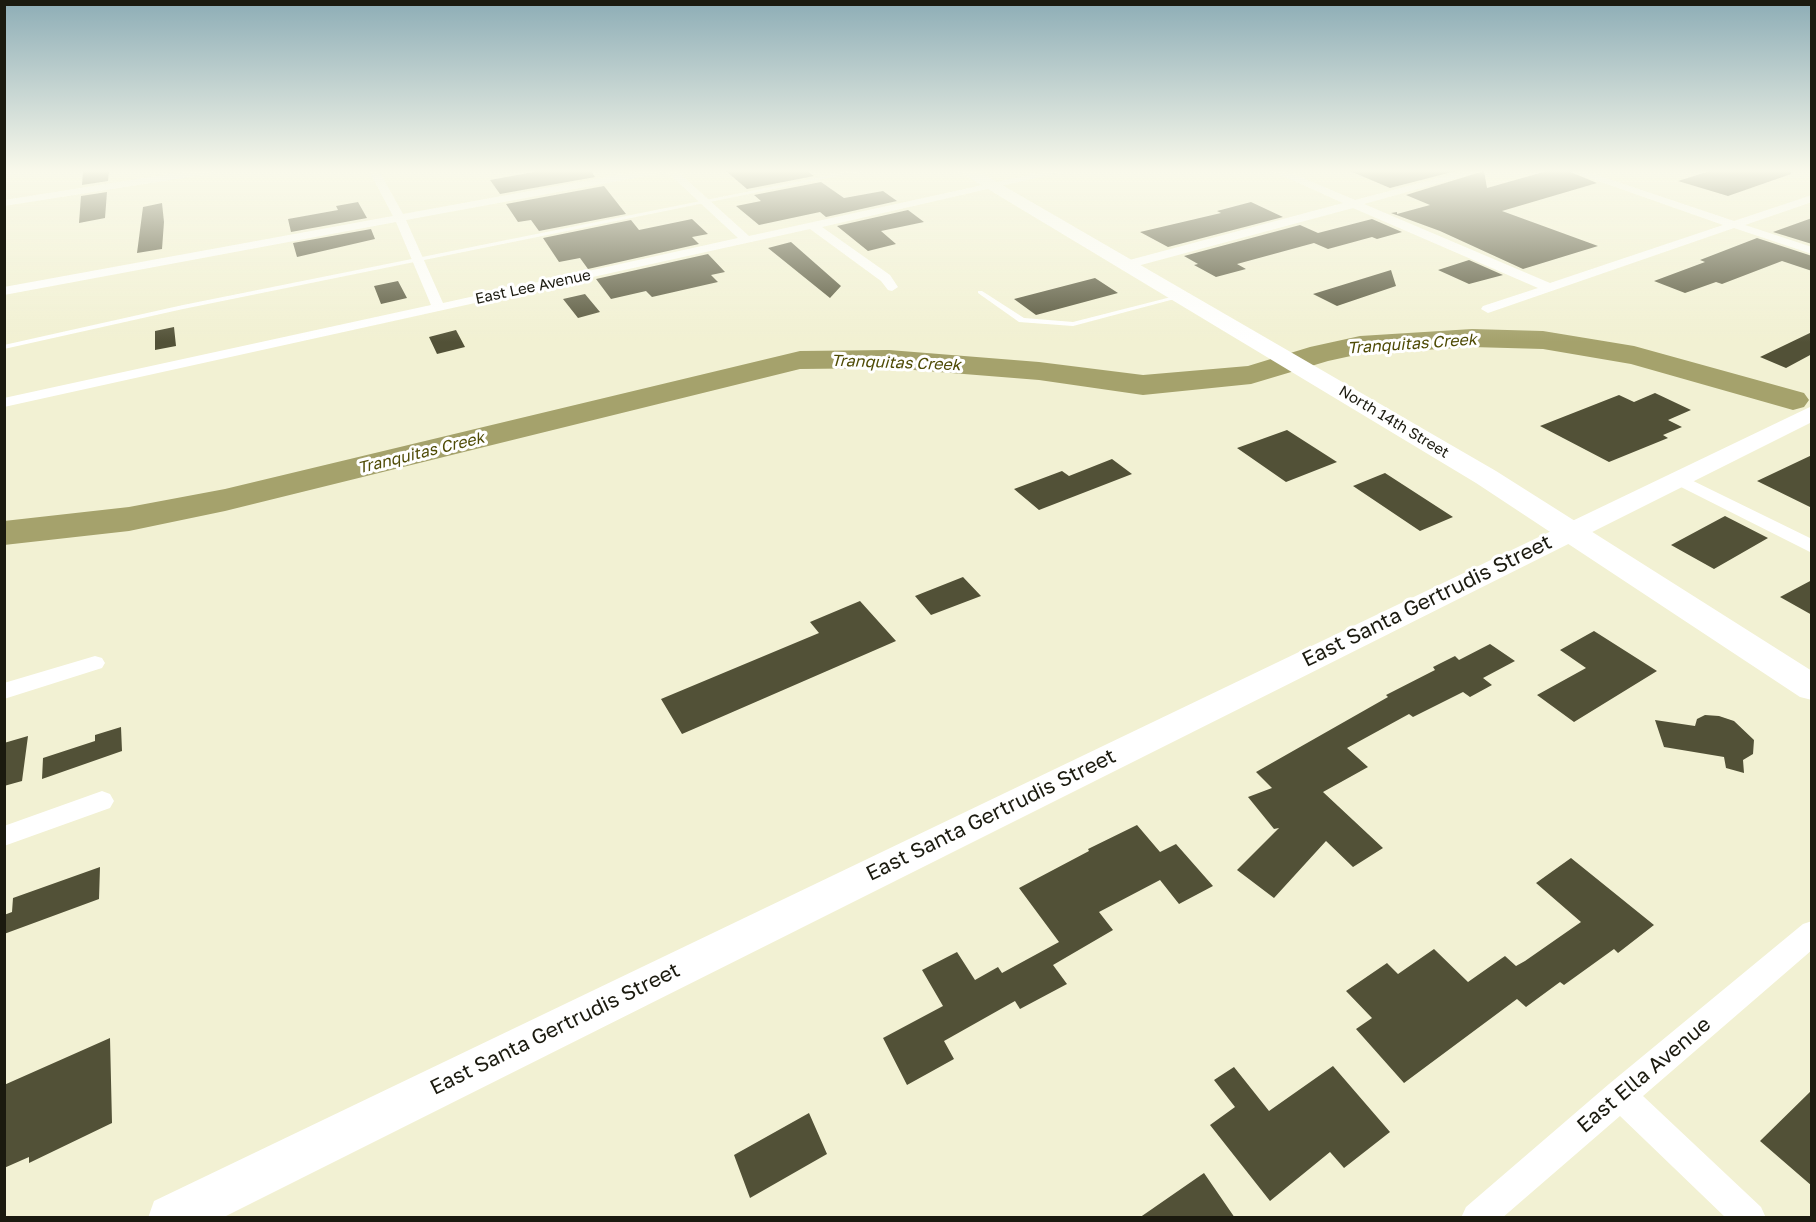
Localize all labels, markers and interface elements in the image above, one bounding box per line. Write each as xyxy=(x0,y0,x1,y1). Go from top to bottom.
street label: East Lee Avenue xyxy=(474,266,592,308)
water label: Tranquitas Creek xyxy=(1347,330,1477,358)
water label: Tranquitas Creek xyxy=(831,351,961,375)
street label: North 14th Street xyxy=(1336,382,1452,462)
water label: Tranquitas Creek xyxy=(356,428,486,478)
street label: East Santa Gertrudis Street xyxy=(1298,529,1556,673)
street label: East Santa Gertrudis Street xyxy=(862,743,1120,887)
street label: East Santa Gertrudis Street xyxy=(426,957,684,1101)
street label: East Ella Avenue xyxy=(1572,1012,1716,1138)

